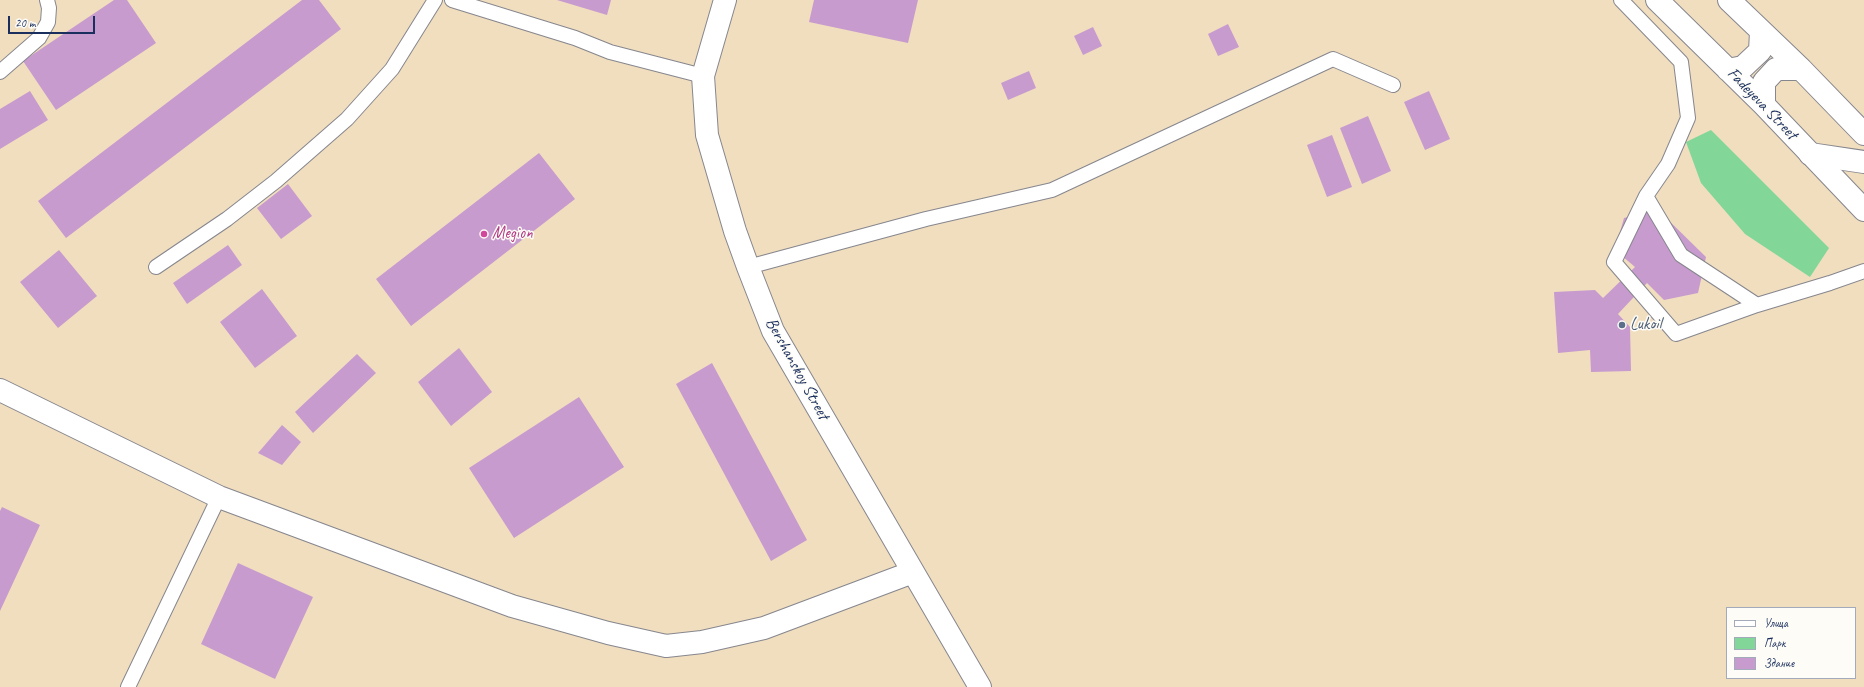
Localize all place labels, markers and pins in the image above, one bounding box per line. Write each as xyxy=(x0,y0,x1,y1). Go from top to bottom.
place label: Megion xyxy=(492,224,533,244)
marker: Megion xyxy=(479,229,489,239)
place label: Lukoil xyxy=(1630,315,1661,335)
marker: Lukoil xyxy=(1617,320,1627,330)

